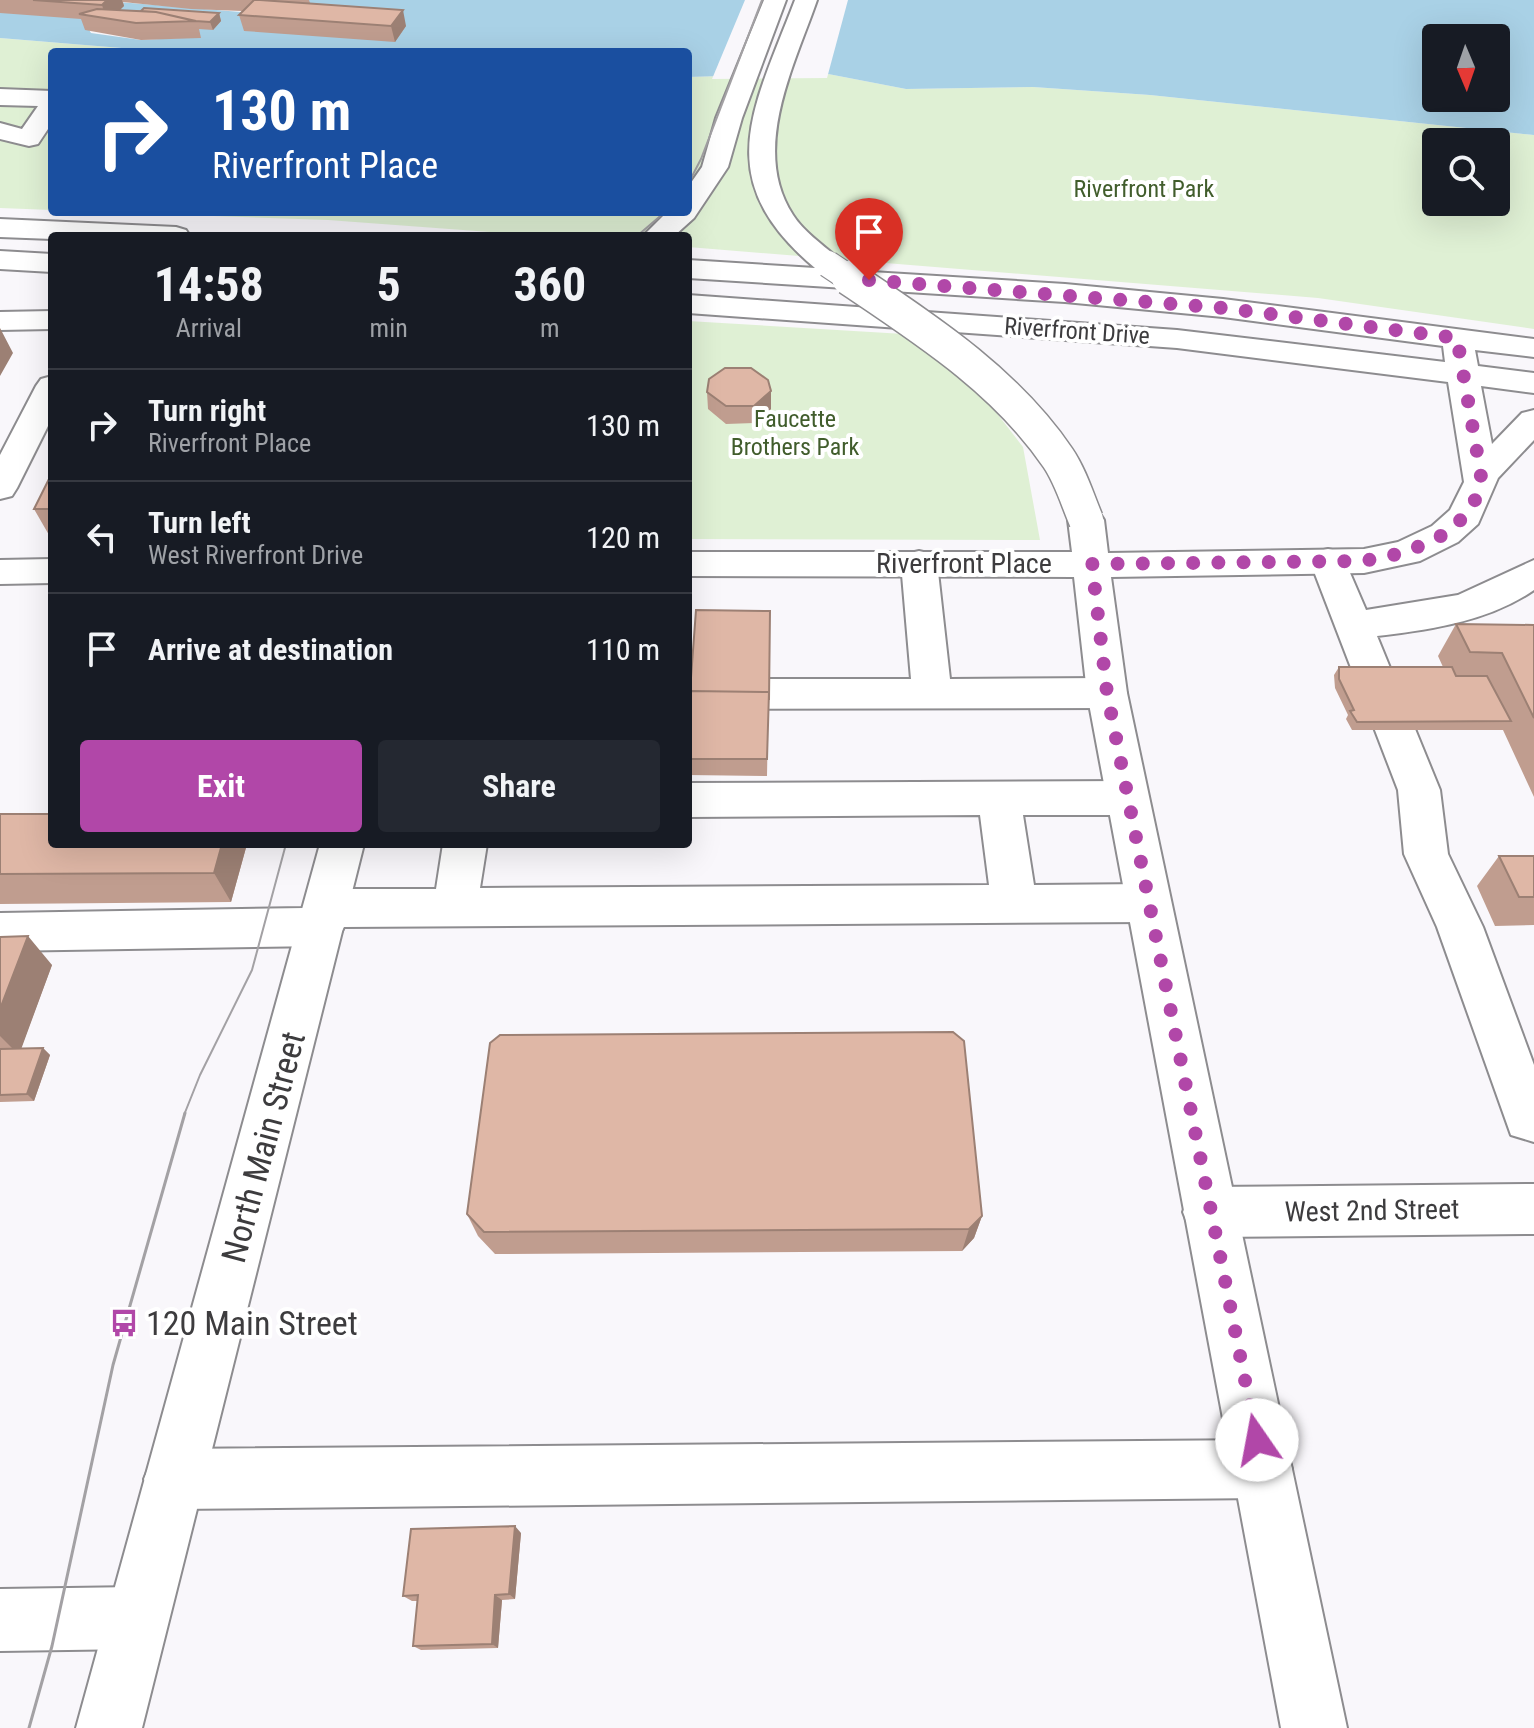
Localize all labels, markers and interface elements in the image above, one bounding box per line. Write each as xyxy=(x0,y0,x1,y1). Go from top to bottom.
north arrow xyxy=(1422,24,1510,112)
map controls xyxy=(1422,24,1510,216)
text: 130 m xyxy=(212,78,351,144)
icon: right xyxy=(80,80,184,184)
button: search xyxy=(1422,128,1510,216)
text: Riverfront Place xyxy=(212,145,438,187)
park label: Riverfront Park xyxy=(1074,175,1215,203)
pin xyxy=(835,198,903,280)
icon: arrive xyxy=(847,210,891,254)
text: 14:58 xyxy=(154,256,264,313)
text: 5 xyxy=(377,256,401,313)
text: 360 xyxy=(513,256,586,313)
street label: Riverfront Drive xyxy=(1003,312,1151,350)
text: Arrival xyxy=(176,313,242,343)
text: min xyxy=(370,313,408,343)
text: m xyxy=(540,313,560,343)
text: Turn right xyxy=(148,393,266,428)
icon: right xyxy=(80,403,124,447)
park label: Faucette Brothers Park xyxy=(731,405,860,461)
text: 130 m xyxy=(586,408,660,443)
text: Riverfront Place xyxy=(148,428,311,458)
text: Turn left xyxy=(148,505,251,540)
icon: left xyxy=(80,515,124,559)
text: 120 m xyxy=(586,520,660,555)
text: West Riverfront Drive xyxy=(148,540,363,570)
street label: Riverfront Place xyxy=(876,547,1052,580)
icon: arrive xyxy=(80,627,124,671)
text: Arrive at destination xyxy=(148,632,393,667)
text: 110 m xyxy=(586,632,660,667)
button: Exit xyxy=(80,740,362,832)
button: Share xyxy=(378,740,660,832)
street label: North Main Street xyxy=(213,1027,313,1267)
street label: West 2nd Street xyxy=(1284,1192,1460,1229)
place label: 120 Main Street xyxy=(146,1303,358,1343)
bus stop icon: 120 Main Street xyxy=(109,1308,139,1338)
position arrow xyxy=(1215,1398,1299,1482)

